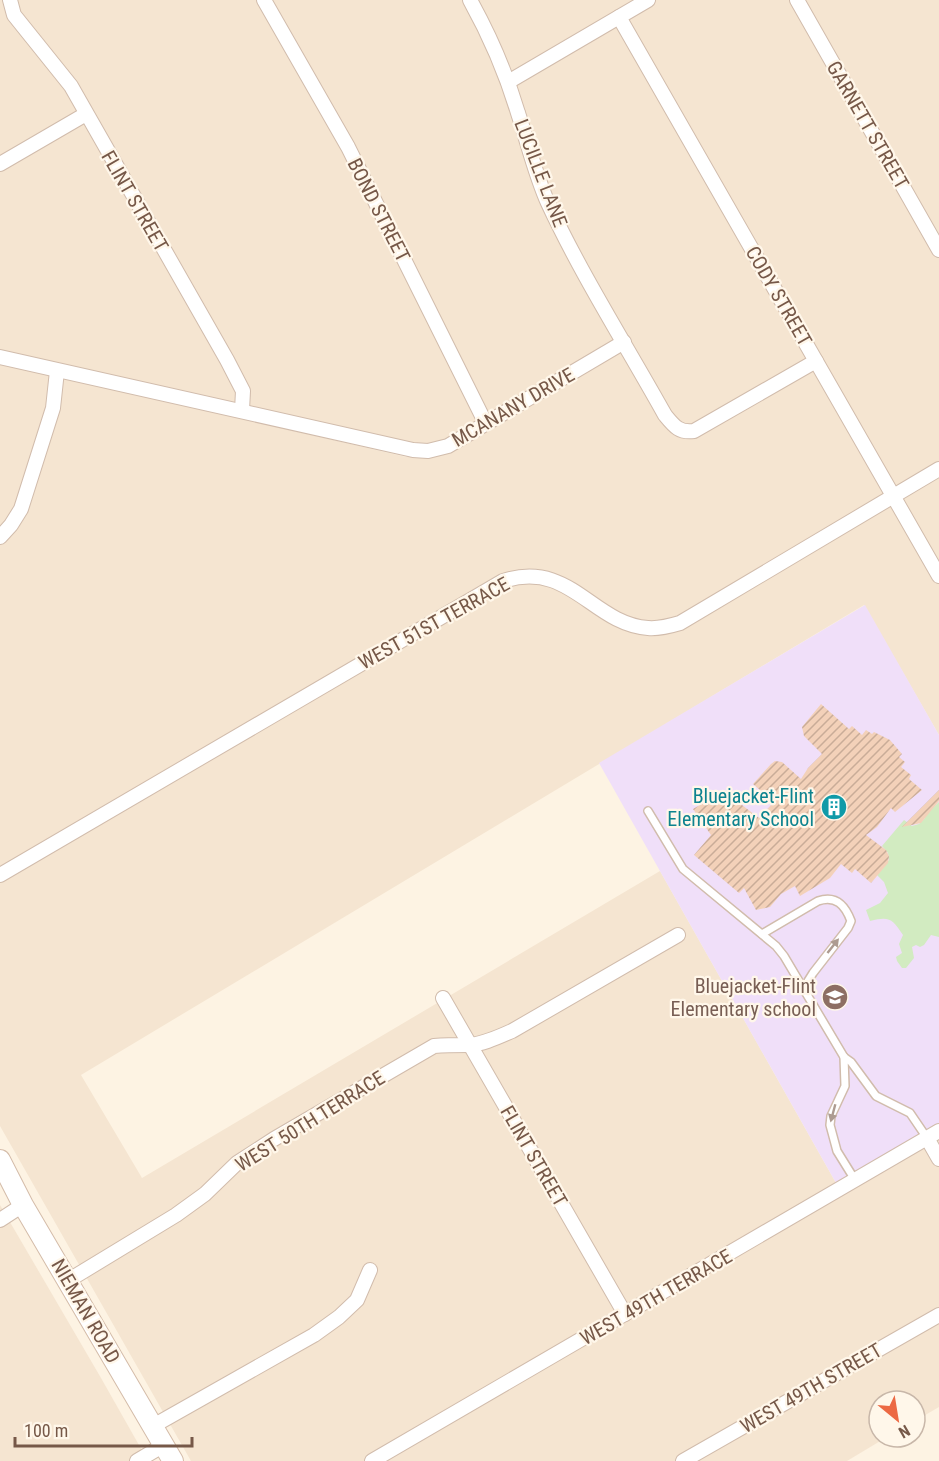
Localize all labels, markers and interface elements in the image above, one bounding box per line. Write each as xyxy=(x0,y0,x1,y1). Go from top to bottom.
street label: GARNETT STREET xyxy=(822,57,914,193)
street label: LUCILLE LANE xyxy=(509,116,573,230)
street label: FLINT STREET xyxy=(96,146,174,256)
street label: BOND STREET xyxy=(343,154,415,266)
street label: CODY STREET xyxy=(741,242,817,350)
street label: MCANANY DRIVE xyxy=(447,362,579,452)
street label: WEST 51ST TERRACE xyxy=(354,572,514,674)
place label: Bluejacket-Flint Elementary School xyxy=(667,784,814,831)
building icon: Bluejacket-Flint Elementary School xyxy=(819,792,849,822)
one-way arrow xyxy=(827,939,839,954)
place label: Bluejacket-Flint Elementary school xyxy=(671,974,816,1021)
school or university icon: Bluejacket-Flint Elementary school xyxy=(820,982,850,1012)
street label: WEST 50TH TERRACE xyxy=(231,1065,389,1177)
street label: FLINT STREET xyxy=(495,1101,573,1211)
one-way arrow xyxy=(828,1104,837,1122)
street label: WEST 49TH TERRACE xyxy=(576,1244,736,1350)
street label: NIEMAN ROAD xyxy=(46,1255,126,1367)
street label: WEST 49TH STREET xyxy=(736,1338,886,1438)
north arrow xyxy=(867,1389,927,1449)
scale bar xyxy=(15,1410,192,1448)
text: 100 m xyxy=(24,1420,68,1441)
text: N xyxy=(895,1421,913,1442)

